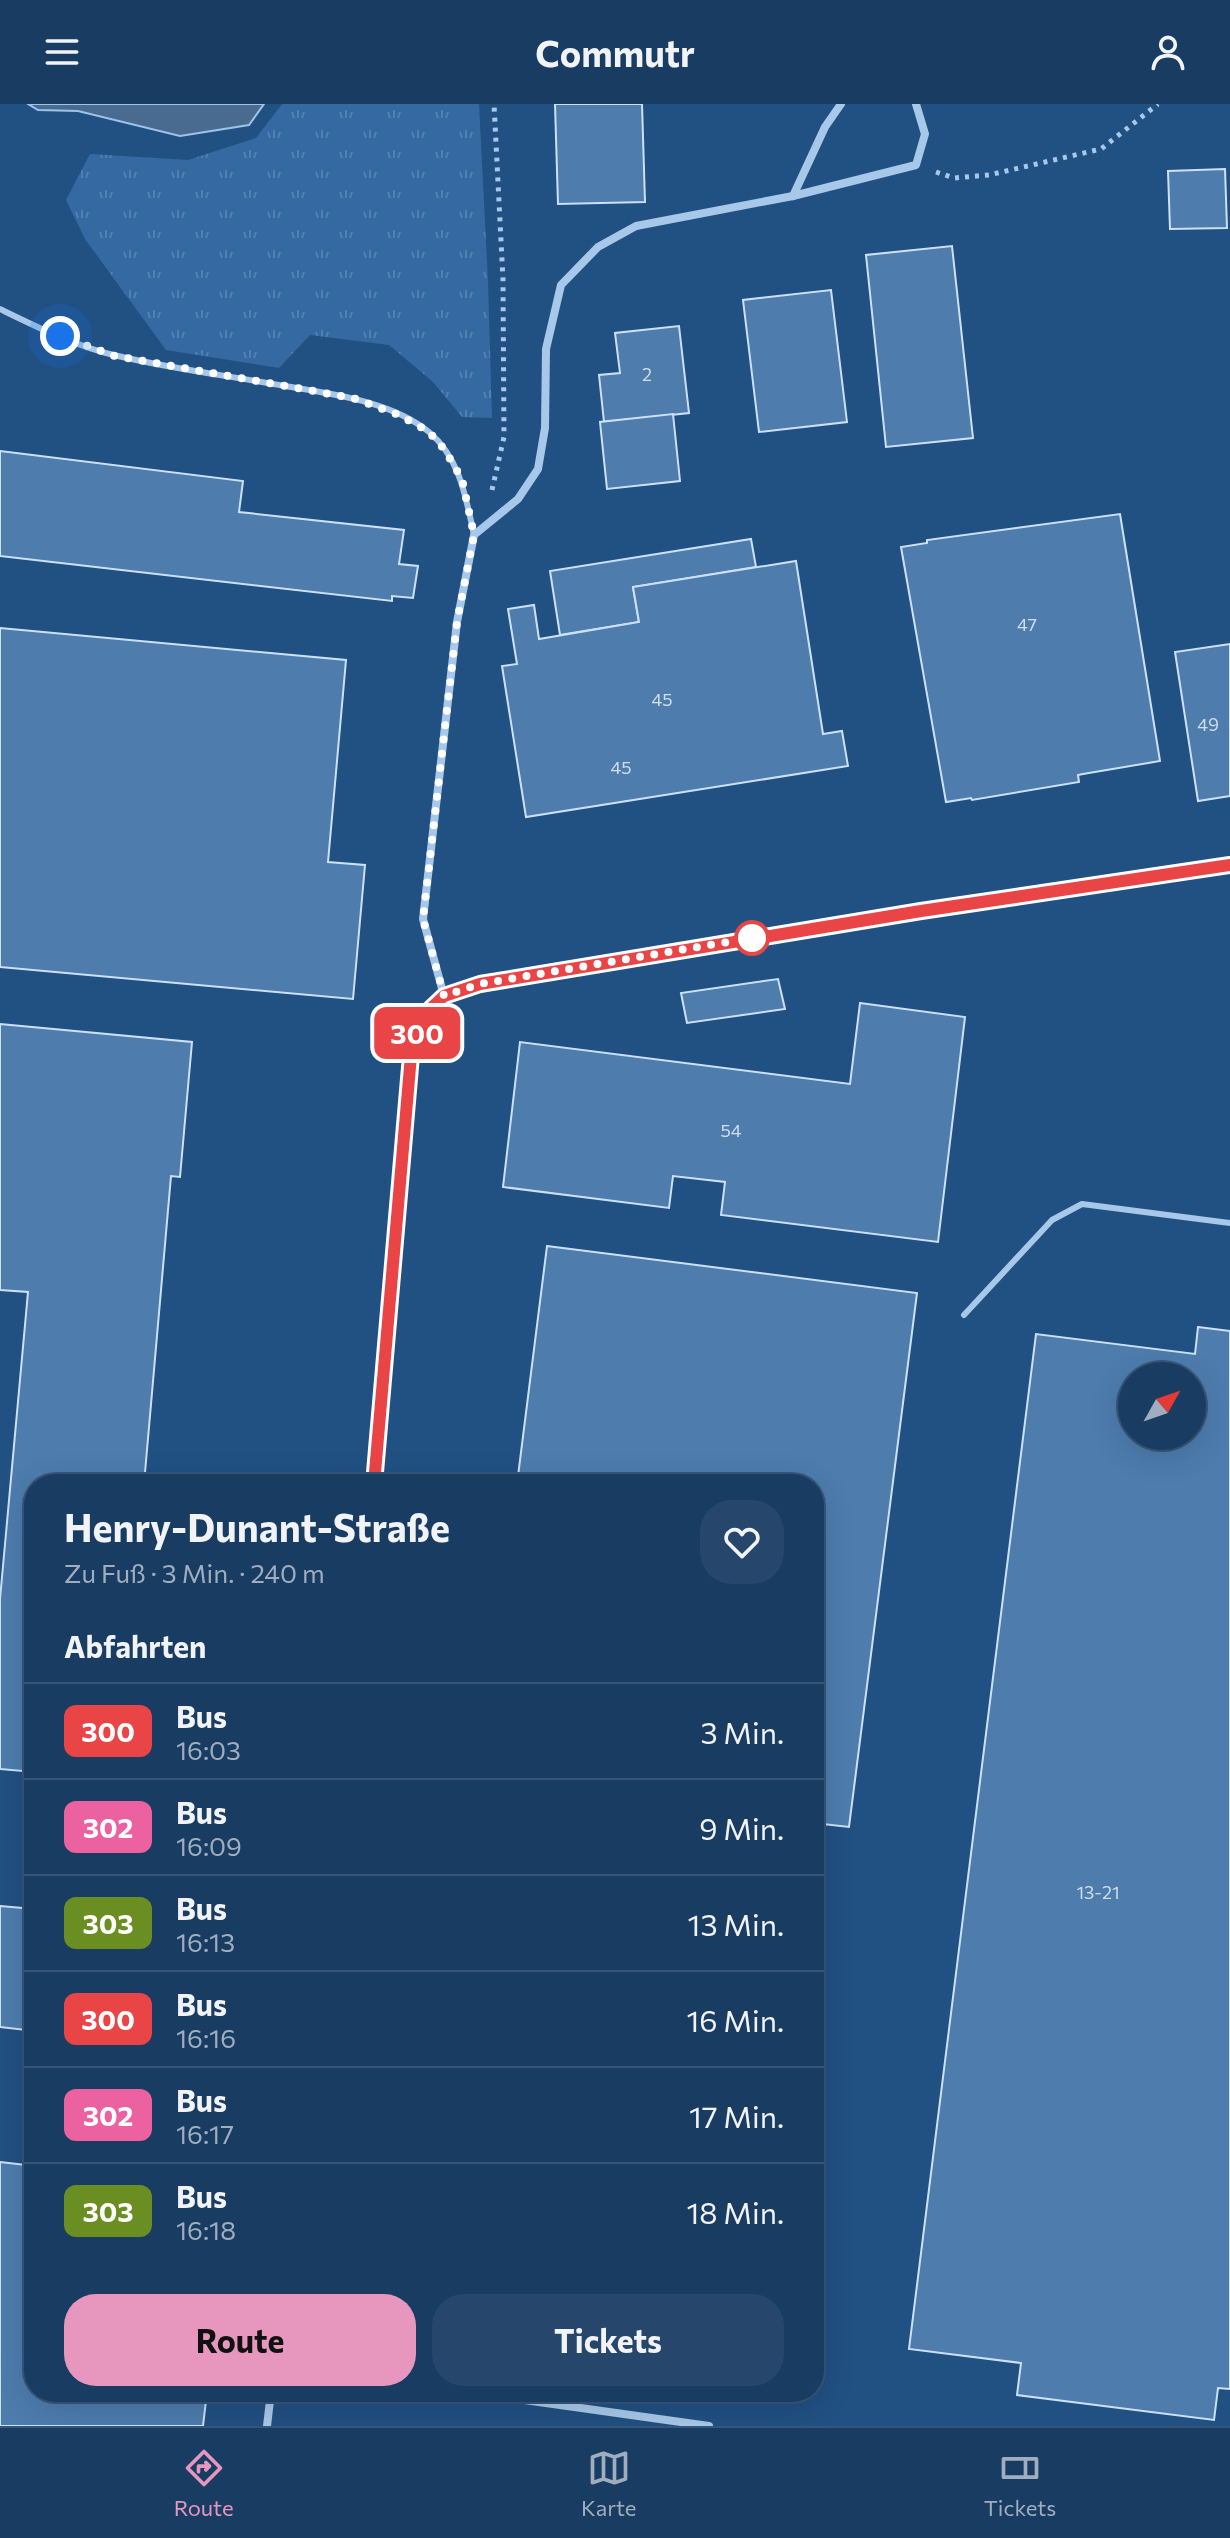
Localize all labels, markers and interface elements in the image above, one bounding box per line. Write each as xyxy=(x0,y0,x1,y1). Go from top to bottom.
icon: menu xyxy=(40,30,84,74)
text: Commutr xyxy=(535,30,695,74)
icon: person xyxy=(1146,30,1190,74)
your location xyxy=(40,316,80,356)
house number: 2 xyxy=(642,363,652,385)
house number: 47 xyxy=(1017,613,1037,635)
house number: 45 xyxy=(651,688,673,710)
house number: 49 xyxy=(1197,713,1219,735)
house number: 45 xyxy=(610,756,632,778)
unlabelled marker xyxy=(735,921,769,955)
line badge: 300 xyxy=(371,1007,463,1059)
text: 300 xyxy=(390,1016,444,1050)
house number: 54 xyxy=(720,1119,742,1141)
north arrow xyxy=(1118,1362,1206,1450)
map controls xyxy=(1118,1362,1206,1450)
button: heart xyxy=(700,1500,784,1584)
text: Henry-Dunant-Straße xyxy=(64,1503,450,1550)
text: Zu Fuß · 3 Min. · 240 m xyxy=(64,1557,325,1588)
text: Abfahrten xyxy=(64,1627,206,1664)
text: Bus xyxy=(176,1697,227,1734)
text: 3 Min. xyxy=(700,1713,784,1750)
text: 300 xyxy=(81,1714,135,1748)
text: 16:03 xyxy=(176,1734,241,1765)
text: Bus xyxy=(176,1793,227,1830)
text: 9 Min. xyxy=(699,1809,784,1846)
text: 302 xyxy=(83,1810,133,1844)
text: 16:09 xyxy=(176,1830,242,1861)
house number: 13-21 xyxy=(1076,1881,1120,1903)
text: Bus xyxy=(176,1889,227,1926)
text: 13 Min. xyxy=(688,1905,784,1942)
text: 303 xyxy=(82,1906,134,1940)
text: 16:13 xyxy=(176,1926,235,1957)
text: Bus xyxy=(176,1985,227,2022)
text: 16 Min. xyxy=(687,2001,784,2038)
text: 300 xyxy=(81,2002,135,2036)
text: 16:16 xyxy=(176,2022,236,2053)
text: Bus xyxy=(176,2081,227,2118)
text: 17 Min. xyxy=(689,2097,784,2134)
text: 302 xyxy=(83,2098,133,2132)
text: 16:17 xyxy=(176,2118,234,2149)
text: Bus xyxy=(176,2177,227,2214)
text: 18 Min. xyxy=(687,2193,784,2230)
text: 303 xyxy=(82,2194,134,2228)
text: 16:18 xyxy=(176,2214,236,2245)
button: Route xyxy=(64,2294,416,2386)
button: Tickets xyxy=(432,2294,784,2386)
tab: Route xyxy=(174,2446,234,2521)
tab: Karte xyxy=(581,2446,636,2521)
tab: Tickets xyxy=(984,2446,1056,2521)

